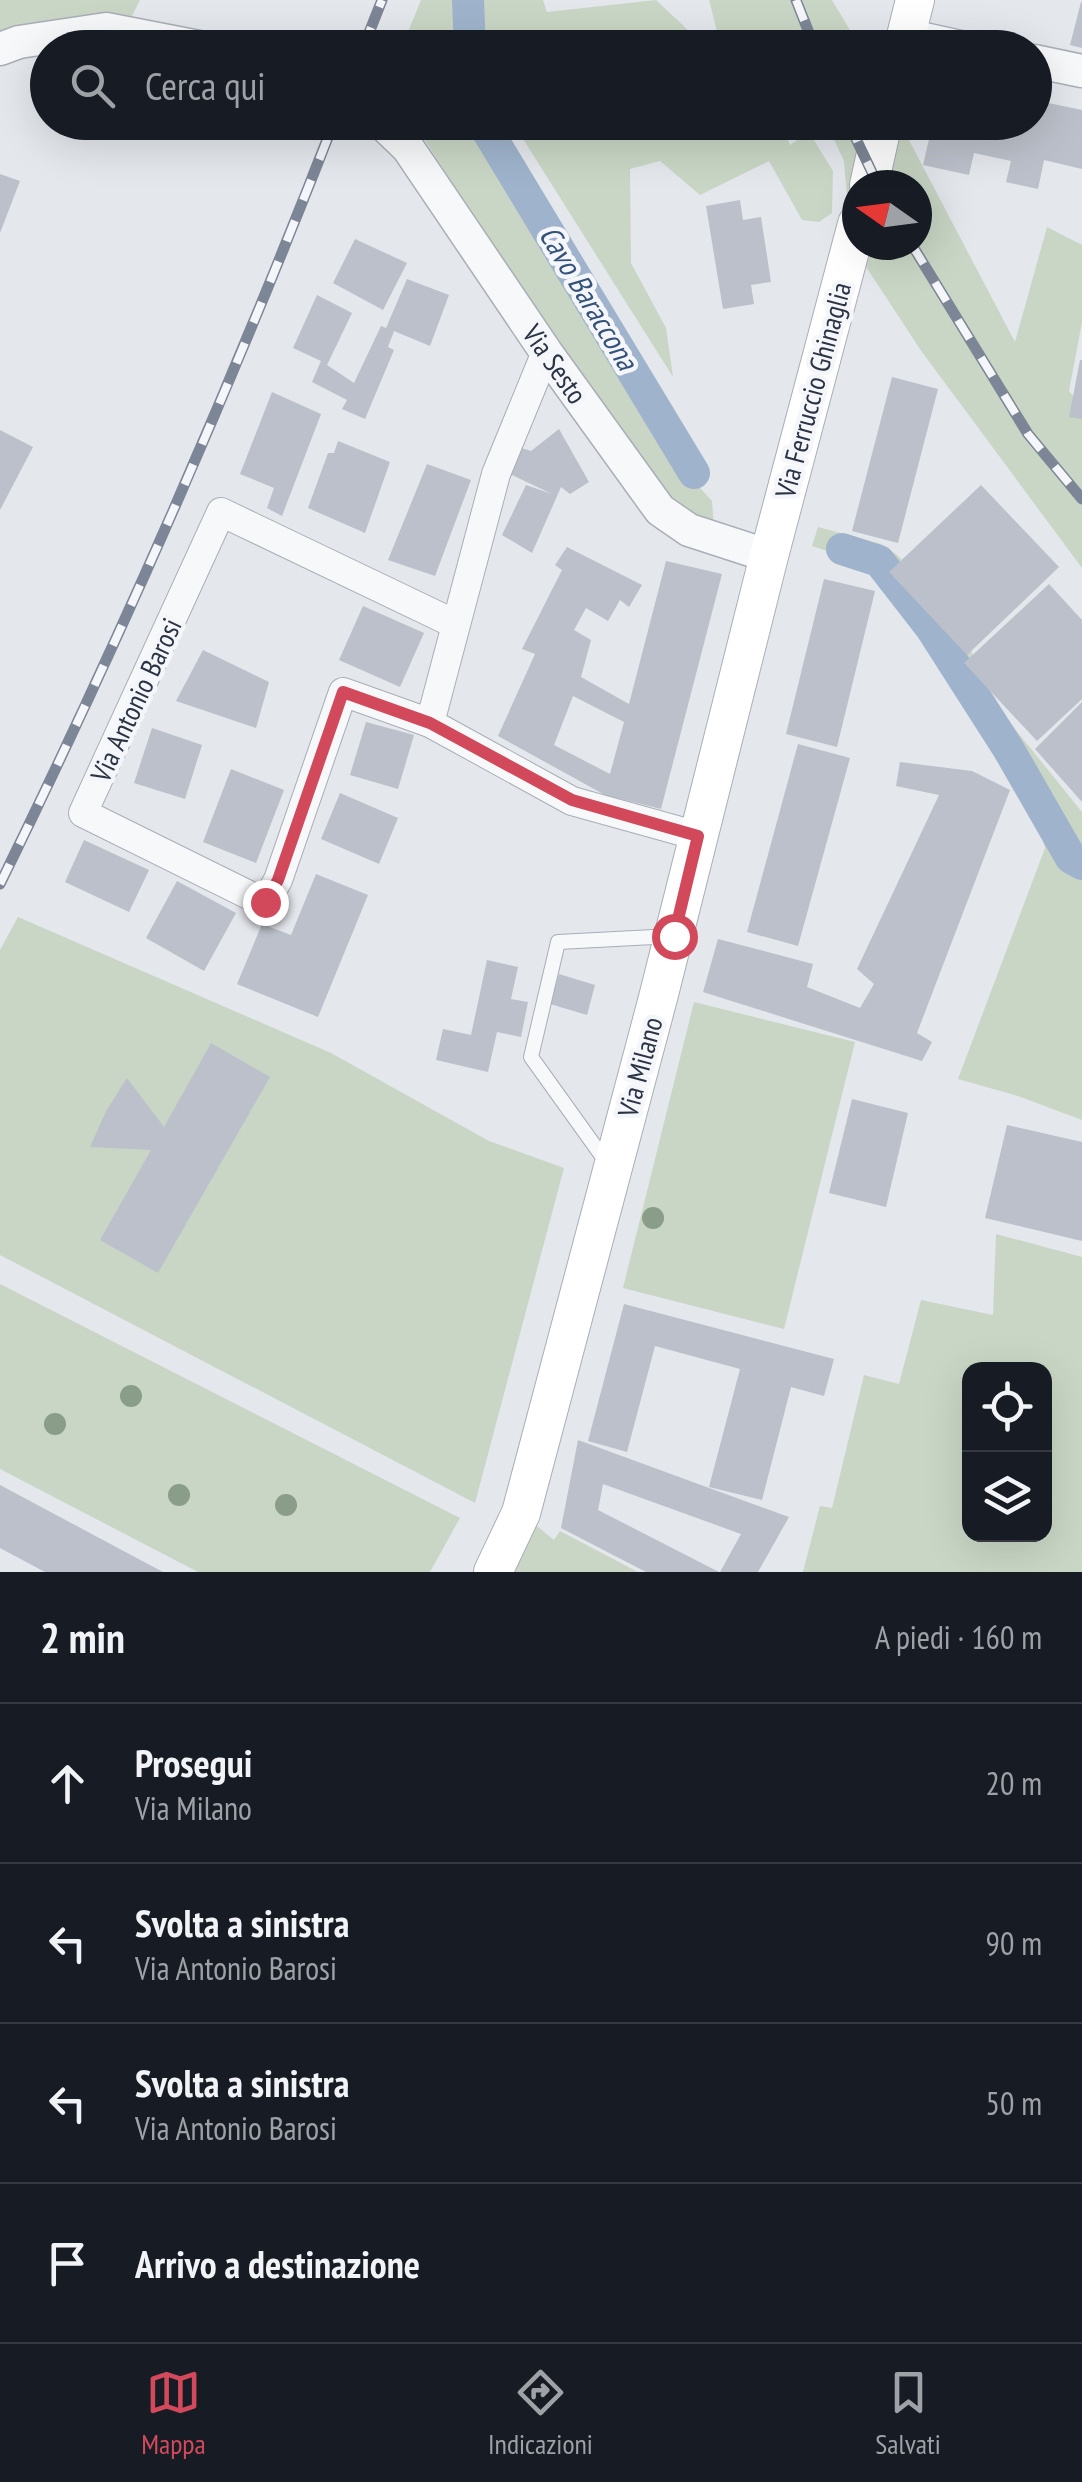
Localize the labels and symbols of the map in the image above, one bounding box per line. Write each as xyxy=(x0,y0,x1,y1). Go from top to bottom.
north arrow xyxy=(842,170,932,260)
water label: Cavo Baraccona xyxy=(531,218,649,378)
street label: Via Ferruccio Ghinaglia xyxy=(766,278,859,503)
street label: Via Sesto xyxy=(514,316,596,411)
street label: Via Antonio Barosi xyxy=(81,612,190,789)
route end xyxy=(243,880,289,926)
route start xyxy=(652,914,698,960)
street label: Via Milano xyxy=(608,1013,671,1122)

